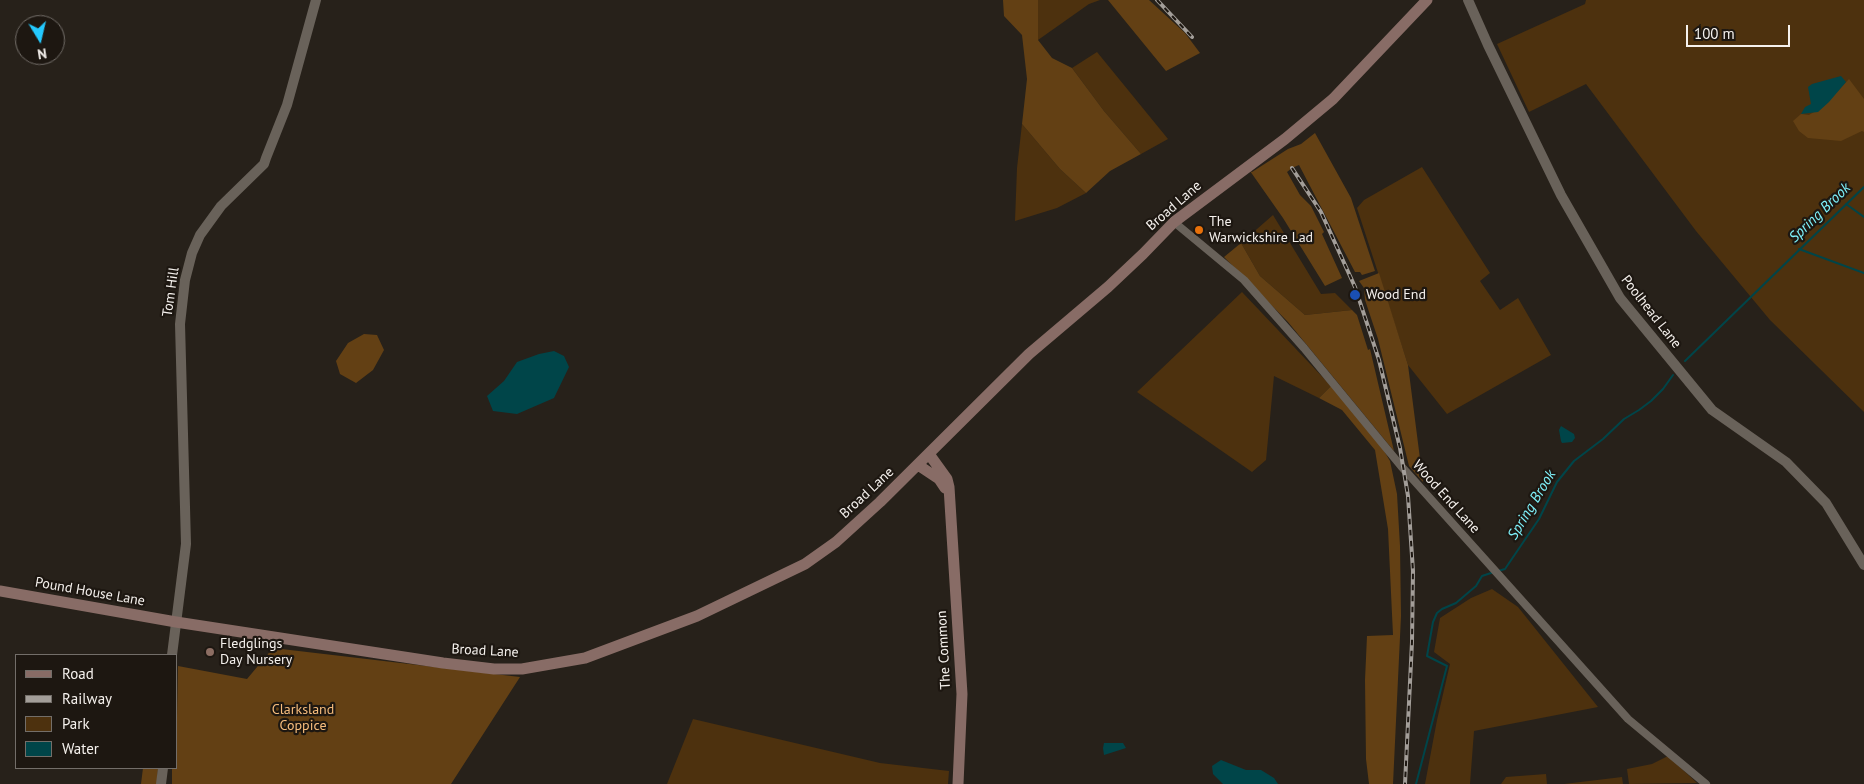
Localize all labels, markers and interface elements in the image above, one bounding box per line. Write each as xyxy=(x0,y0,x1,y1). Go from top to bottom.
north arrow xyxy=(15,15,65,65)
scale bar xyxy=(1689,15,1793,47)
text: 100 m xyxy=(1694,24,1735,43)
text: N xyxy=(36,44,48,63)
street label: Broad Lane xyxy=(1143,178,1205,234)
water label: Spring Brook xyxy=(1786,179,1854,247)
place label: The Warwickshire Lad xyxy=(1209,214,1313,246)
marker: The Warwickshire Lad xyxy=(1193,224,1205,236)
street label: Tom Hill xyxy=(159,266,183,318)
street label: Poolhead Lane xyxy=(1617,272,1685,352)
place label: Wood End xyxy=(1366,287,1426,303)
marker: Wood End xyxy=(1348,288,1362,302)
street label: Wood End Lane xyxy=(1409,457,1483,537)
street label: Broad Lane xyxy=(837,464,897,522)
water label: Spring Brook xyxy=(1504,467,1560,543)
street label: Pound House Lane xyxy=(34,574,146,610)
street label: The Common xyxy=(934,610,954,690)
place label: Fledglings Day Nursery xyxy=(220,636,292,669)
street label: Broad Lane xyxy=(451,641,519,661)
marker: Fledglings Day Nursery xyxy=(204,646,216,658)
legend xyxy=(15,654,178,769)
text: Road xyxy=(62,664,94,683)
text: Railway xyxy=(62,689,112,708)
park label: Clarksland Coppice xyxy=(272,702,334,734)
text: Park xyxy=(62,714,90,733)
text: Water xyxy=(62,739,99,758)

